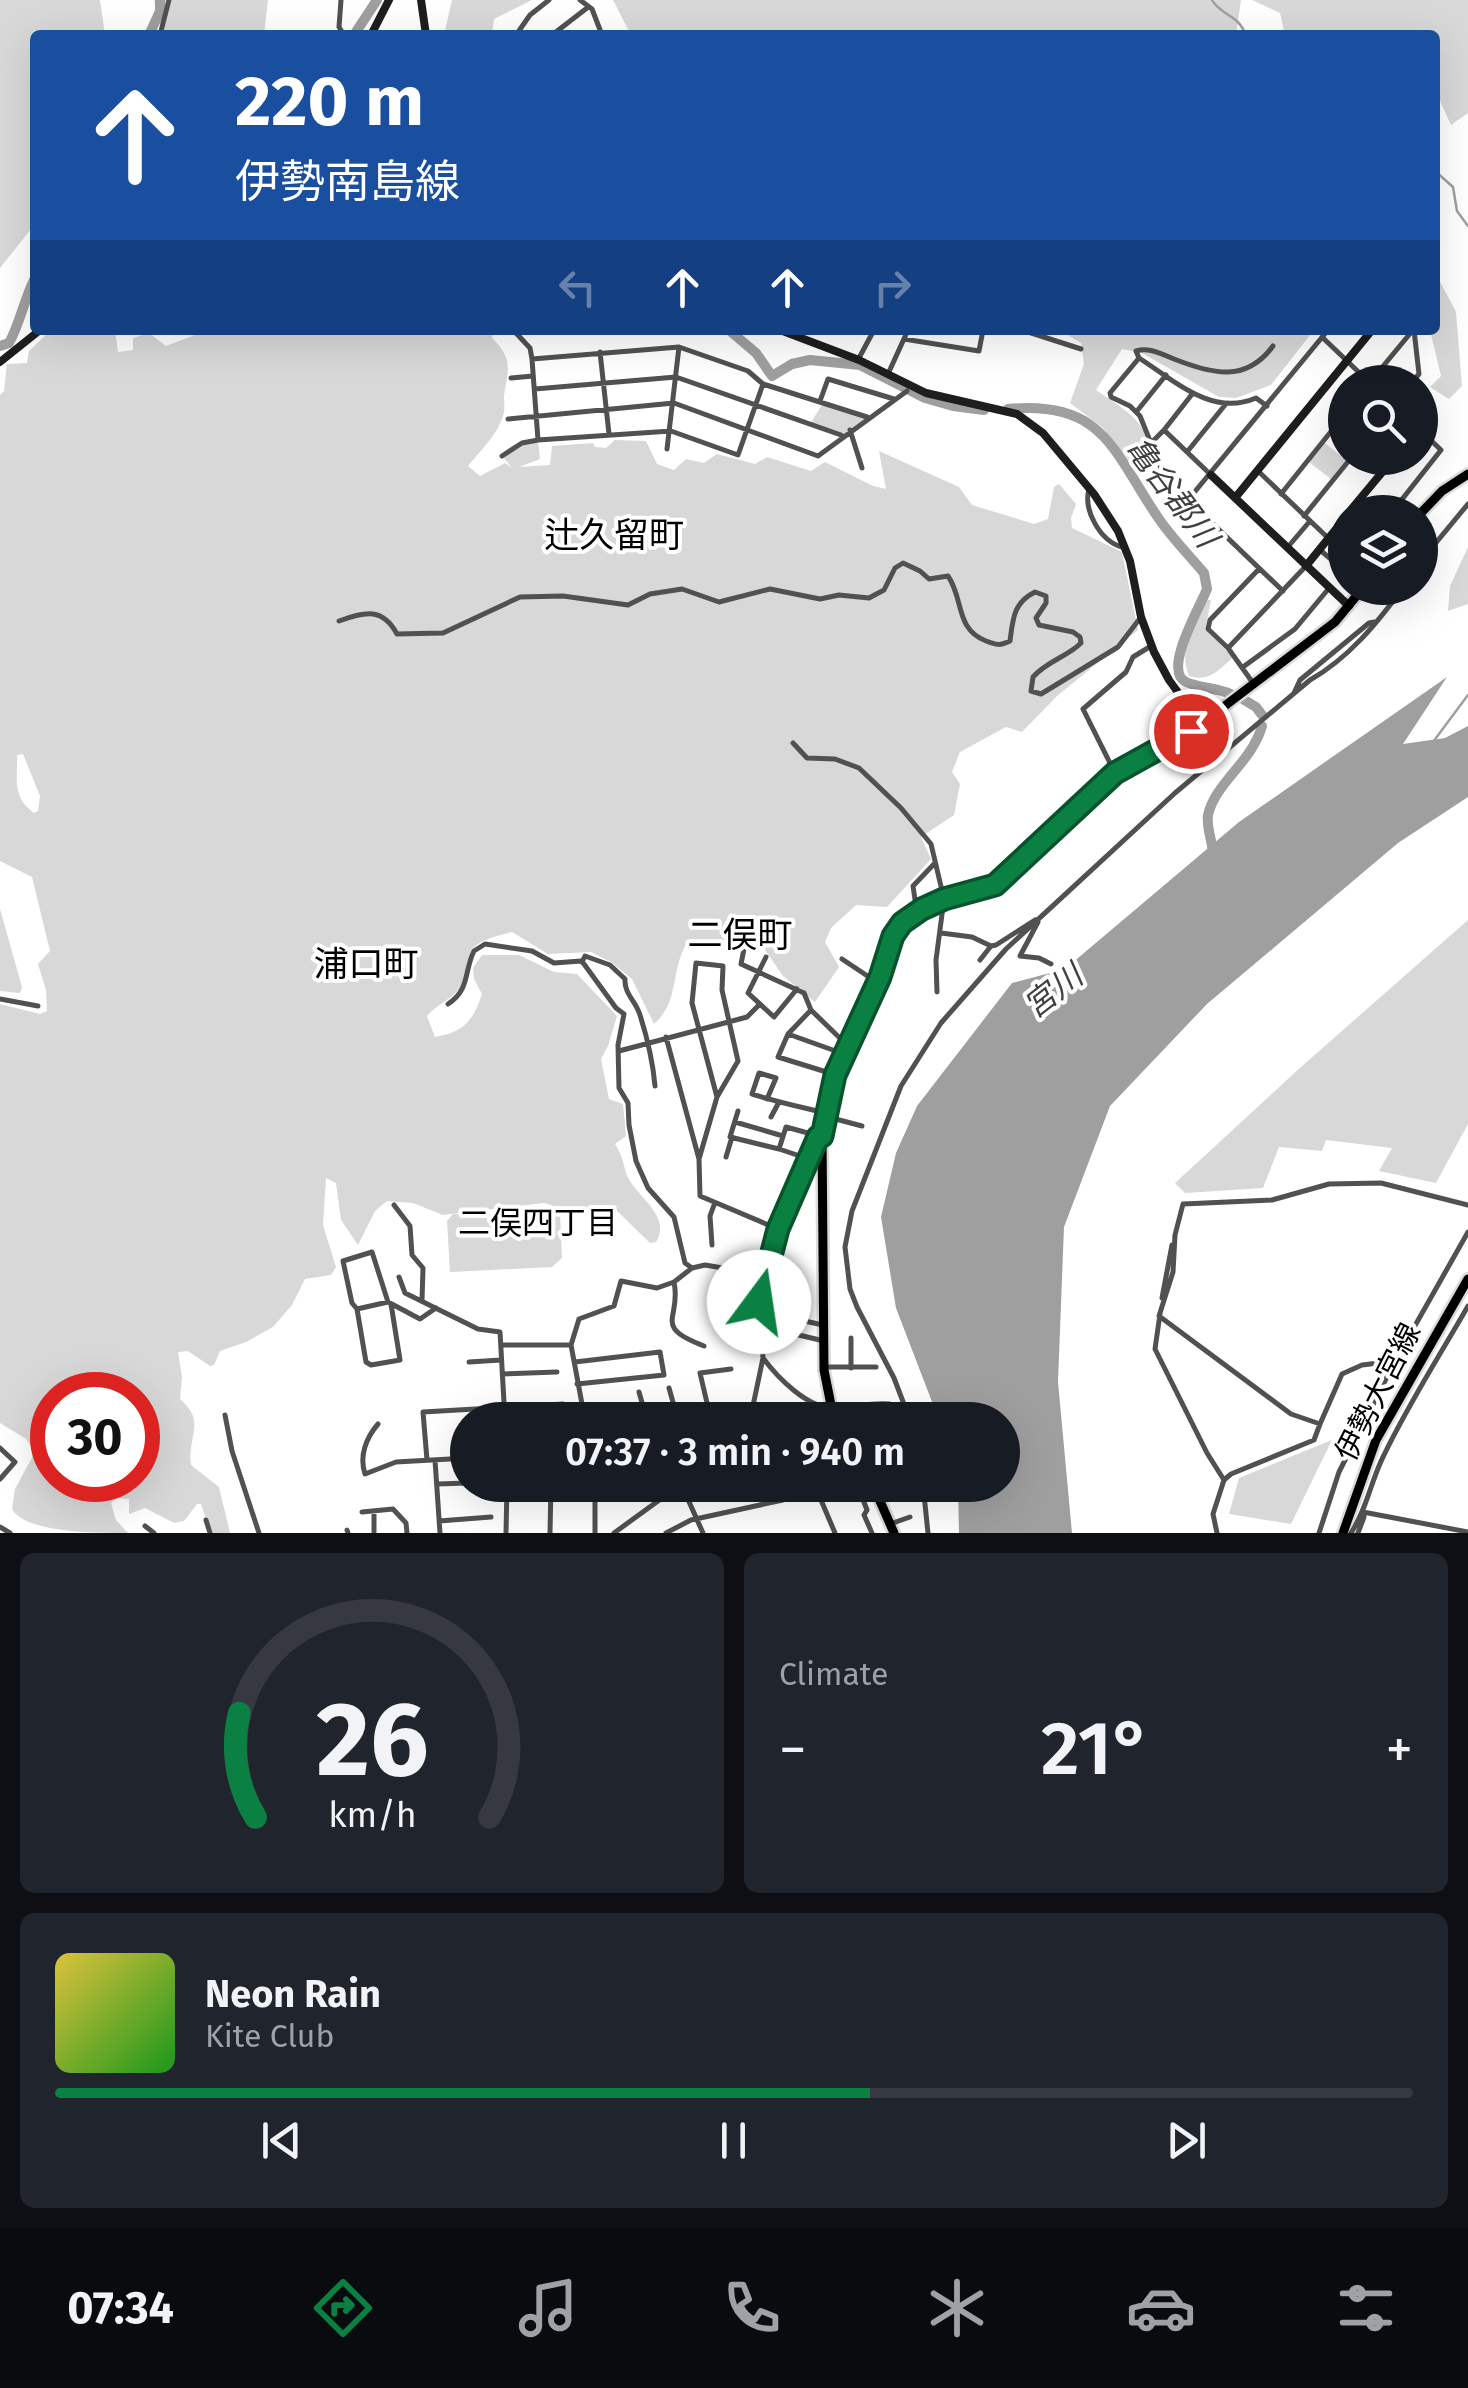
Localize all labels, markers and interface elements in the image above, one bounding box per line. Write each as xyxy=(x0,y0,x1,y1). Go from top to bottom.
text: 220 m xyxy=(235,60,424,144)
icon: ahead xyxy=(70,70,200,200)
text: 伊勢南島線 xyxy=(235,155,460,209)
icon: left xyxy=(550,260,605,315)
icon: ahead xyxy=(655,260,710,315)
icon: ahead xyxy=(760,260,815,315)
icon: right xyxy=(865,260,920,315)
map controls xyxy=(1328,365,1438,605)
button: search xyxy=(1328,365,1438,475)
water label: 亀谷郡川 xyxy=(1118,429,1227,557)
button: layers xyxy=(1328,495,1438,605)
district label: 辻久留町 xyxy=(544,514,684,556)
pin xyxy=(1149,689,1234,774)
icon: arrive xyxy=(1164,704,1219,759)
district label: 二俣町 xyxy=(687,914,793,956)
district label: 浦口町 xyxy=(313,943,419,985)
water label: 宮川 xyxy=(1016,954,1092,1026)
district label: 二俣四丁目 xyxy=(458,1204,618,1242)
position arrow xyxy=(707,1250,811,1354)
street label: 伊勢大宮線 xyxy=(1328,1317,1428,1467)
speed limit sign: 30 xyxy=(30,1372,160,1502)
text: 07:37 · 3 min · 940 m xyxy=(565,1429,905,1475)
text: Climate xyxy=(779,1655,888,1693)
text: 26 xyxy=(316,1678,428,1803)
text: 21° xyxy=(1041,1704,1151,1794)
text: − xyxy=(779,1717,807,1783)
text: + xyxy=(1386,1717,1413,1783)
text: km/h xyxy=(328,1794,416,1836)
text: Neon Rain xyxy=(205,1971,381,2017)
text: Kite Club xyxy=(205,2017,334,2055)
icon: previous xyxy=(254,2113,309,2168)
icon: pause xyxy=(706,2113,761,2168)
icon: next xyxy=(1159,2113,1214,2168)
icon: directions xyxy=(308,2273,378,2343)
icon: music xyxy=(513,2273,583,2343)
icon: phone xyxy=(717,2273,787,2343)
icon: climate xyxy=(922,2273,992,2343)
icon: car xyxy=(1126,2273,1196,2343)
icon: filters xyxy=(1331,2273,1401,2343)
text: 07:34 xyxy=(67,2281,174,2335)

